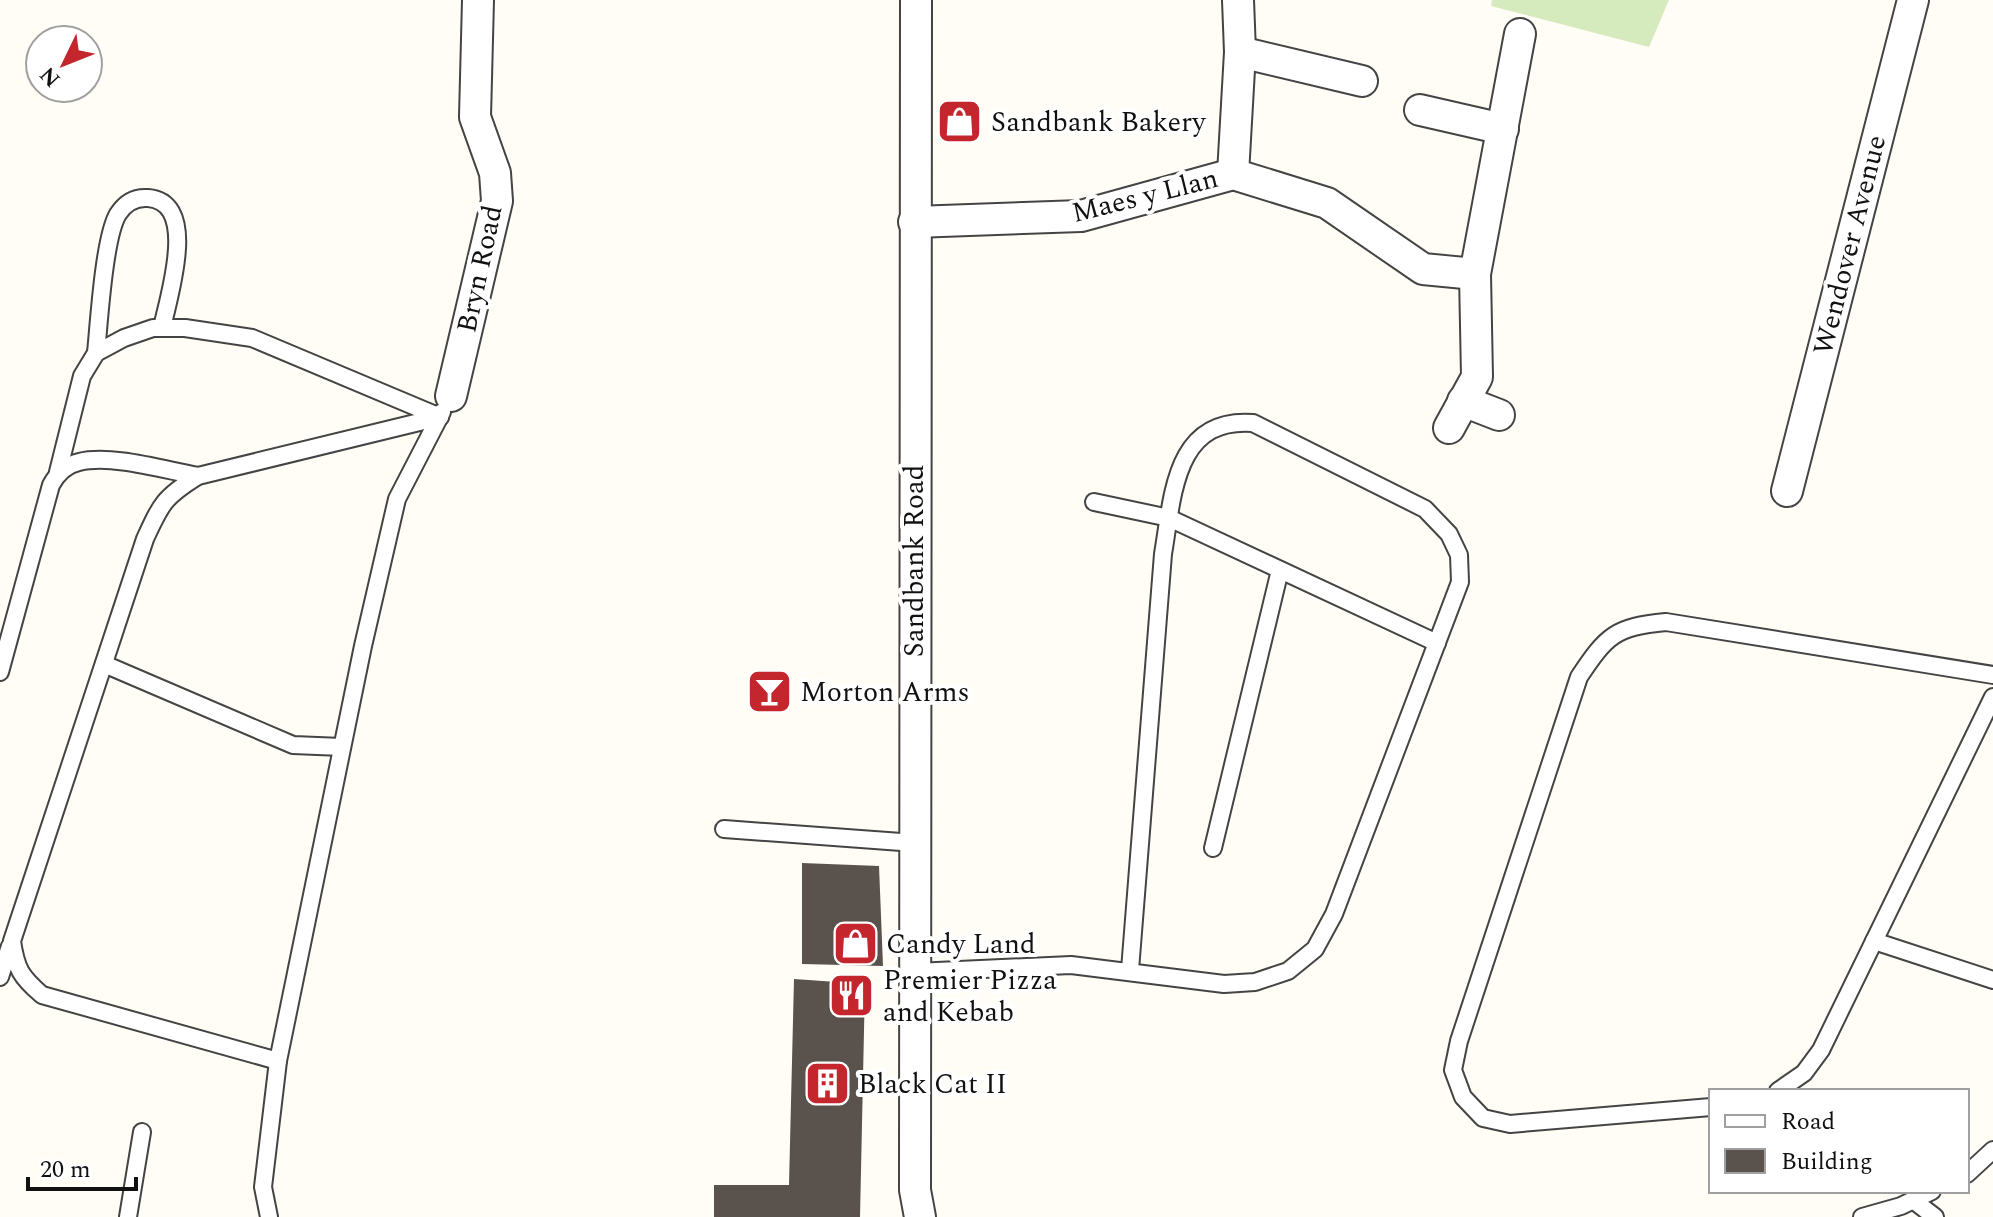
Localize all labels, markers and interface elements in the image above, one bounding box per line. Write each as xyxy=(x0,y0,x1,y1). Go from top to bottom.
north arrow xyxy=(24,24,104,104)
text: N xyxy=(32,59,69,94)
shop icon: Sandbank Bakery xyxy=(936,98,984,146)
place label: Sandbank Bakery xyxy=(991,101,1207,144)
street label: Wendover Avenue xyxy=(1802,131,1898,359)
street label: Maes y Llan xyxy=(1067,157,1223,235)
street label: Bryn Road xyxy=(446,201,514,337)
street label: Sandbank Road xyxy=(893,465,936,657)
bar icon: Morton Arms xyxy=(745,668,793,716)
place label: Morton Arms xyxy=(800,671,970,714)
shop icon: Candy Land xyxy=(831,920,879,968)
place label: Candy Land xyxy=(886,923,1036,966)
place label: Premier Pizza and Kebab xyxy=(883,959,1057,1034)
restaurant icon: Premier Pizza and Kebab xyxy=(828,972,876,1020)
building icon: Black Cat II xyxy=(803,1060,851,1108)
place label: Black Cat II xyxy=(858,1063,1007,1106)
legend xyxy=(1709,1089,1969,1193)
text: Road xyxy=(1781,1104,1835,1140)
scale bar xyxy=(28,1141,136,1191)
text: Building xyxy=(1781,1144,1873,1180)
text: 20 m xyxy=(40,1152,91,1188)

